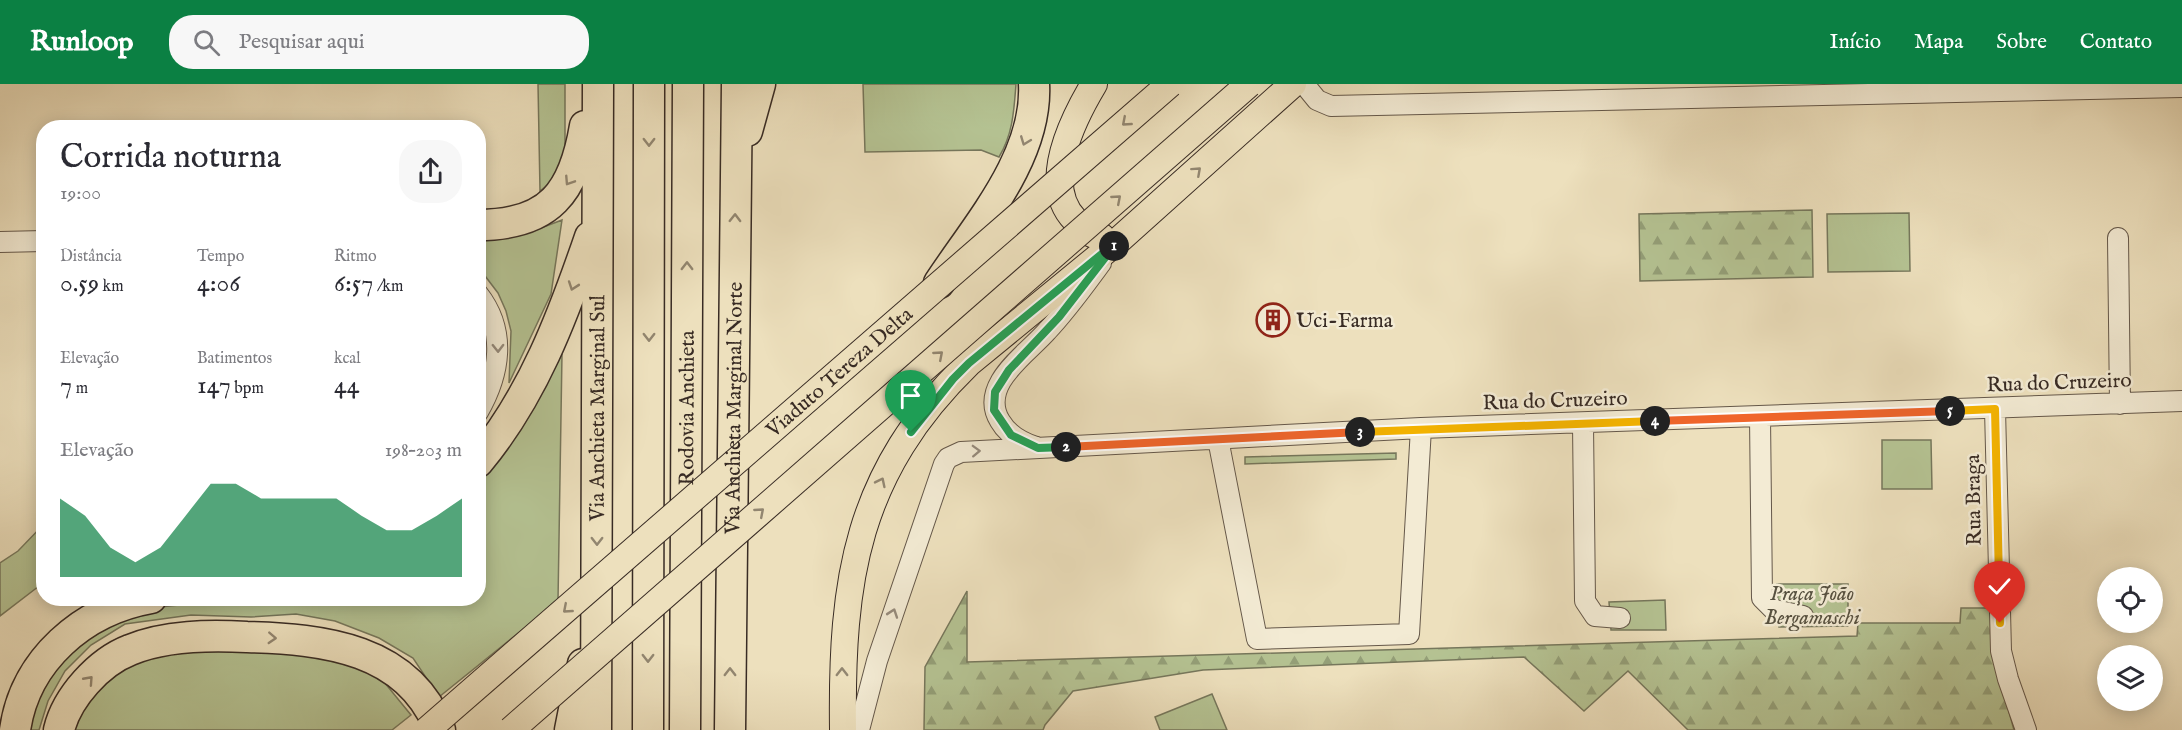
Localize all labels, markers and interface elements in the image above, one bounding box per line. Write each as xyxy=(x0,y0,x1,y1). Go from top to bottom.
search box xyxy=(169,15,589,69)
text: Runloop xyxy=(30,25,133,60)
icon: search xyxy=(190,26,223,59)
text: Pesquisar aqui xyxy=(238,28,365,56)
text: Início xyxy=(1829,29,1881,56)
text: Mapa xyxy=(1914,29,1963,56)
text: Sobre xyxy=(1996,29,2047,56)
text: Contato xyxy=(2080,29,2152,56)
one-way arrow xyxy=(1122,115,1133,126)
one-way arrow xyxy=(1020,135,1032,146)
text: Corrida noturna xyxy=(60,137,281,179)
one-way arrow xyxy=(643,138,655,147)
button: share xyxy=(399,140,462,203)
one-way arrow xyxy=(1190,167,1201,178)
one-way arrow xyxy=(564,175,576,185)
text: 19:00 xyxy=(60,181,101,206)
one-way arrow xyxy=(1110,195,1121,206)
one-way arrow xyxy=(729,214,741,223)
pin: 1 xyxy=(1099,231,1129,261)
text: 1 xyxy=(1111,236,1117,256)
text: Distância xyxy=(60,247,122,267)
text: Tempo xyxy=(197,247,244,267)
text: Ritmo xyxy=(334,247,377,267)
one-way arrow xyxy=(681,261,693,270)
text: 0.59 xyxy=(60,267,99,300)
text: 4:06 xyxy=(197,267,240,300)
text: 6:57 xyxy=(334,267,373,300)
text: km xyxy=(99,277,124,297)
text: /km xyxy=(373,277,403,297)
one-way arrow xyxy=(567,280,580,291)
street label: Via Anchieta Marginal Norte xyxy=(720,281,750,535)
street label: Via Anchieta Marginal Sul xyxy=(585,295,612,522)
street label: Viaduto Tereza Delta xyxy=(760,301,920,445)
building icon: Uci-Farma xyxy=(1255,302,1291,338)
place label: Uci-Farma xyxy=(1296,308,1394,335)
street label: Rodovia Anchieta xyxy=(674,329,702,486)
one-way arrow xyxy=(643,333,655,342)
one-way arrow xyxy=(491,344,504,353)
text: Elevação xyxy=(60,349,119,369)
text: Batimentos xyxy=(197,349,272,369)
text: kcal xyxy=(334,349,361,369)
one-way arrow xyxy=(932,351,943,362)
street label: Rua do Cruzeiro xyxy=(1986,367,2132,400)
text: 7 xyxy=(60,369,72,402)
text: 147 xyxy=(197,369,231,402)
text: 44 xyxy=(334,369,360,402)
pin xyxy=(885,370,936,432)
text: m xyxy=(72,379,88,399)
text: bpm xyxy=(231,379,264,399)
icon: arrive xyxy=(894,379,927,412)
street label: Rua do Cruzeiro xyxy=(1482,385,1628,418)
pin: 5 xyxy=(1935,396,1965,426)
text: 5 xyxy=(1947,401,1953,421)
pin: 4 xyxy=(1640,406,1670,436)
text: 4 xyxy=(1651,411,1659,431)
pin: 3 xyxy=(1345,417,1375,447)
text: 3 xyxy=(1357,422,1363,442)
pin: 2 xyxy=(1051,432,1081,462)
text: 2 xyxy=(1062,437,1070,457)
text: Elevação xyxy=(60,438,134,463)
text: 198–203 m xyxy=(385,438,462,463)
one-way arrow xyxy=(972,444,981,457)
street label: Rua Braga xyxy=(1960,453,1989,546)
one-way arrow xyxy=(874,478,886,489)
one-way arrow xyxy=(754,508,765,519)
one-way arrow xyxy=(591,537,603,546)
pin xyxy=(1974,561,2025,623)
map controls xyxy=(2097,567,2163,711)
button: locate xyxy=(2097,567,2163,633)
icon: check xyxy=(1983,570,2016,603)
park label: Praça João Bergamaschi xyxy=(1764,581,1862,632)
one-way arrow xyxy=(563,602,574,613)
one-way arrow xyxy=(886,608,899,619)
one-way arrow xyxy=(267,631,276,644)
button: layers xyxy=(2097,645,2163,711)
one-way arrow xyxy=(642,654,654,663)
one-way arrow xyxy=(724,667,736,676)
one-way arrow xyxy=(836,667,849,676)
one-way arrow xyxy=(82,677,93,687)

